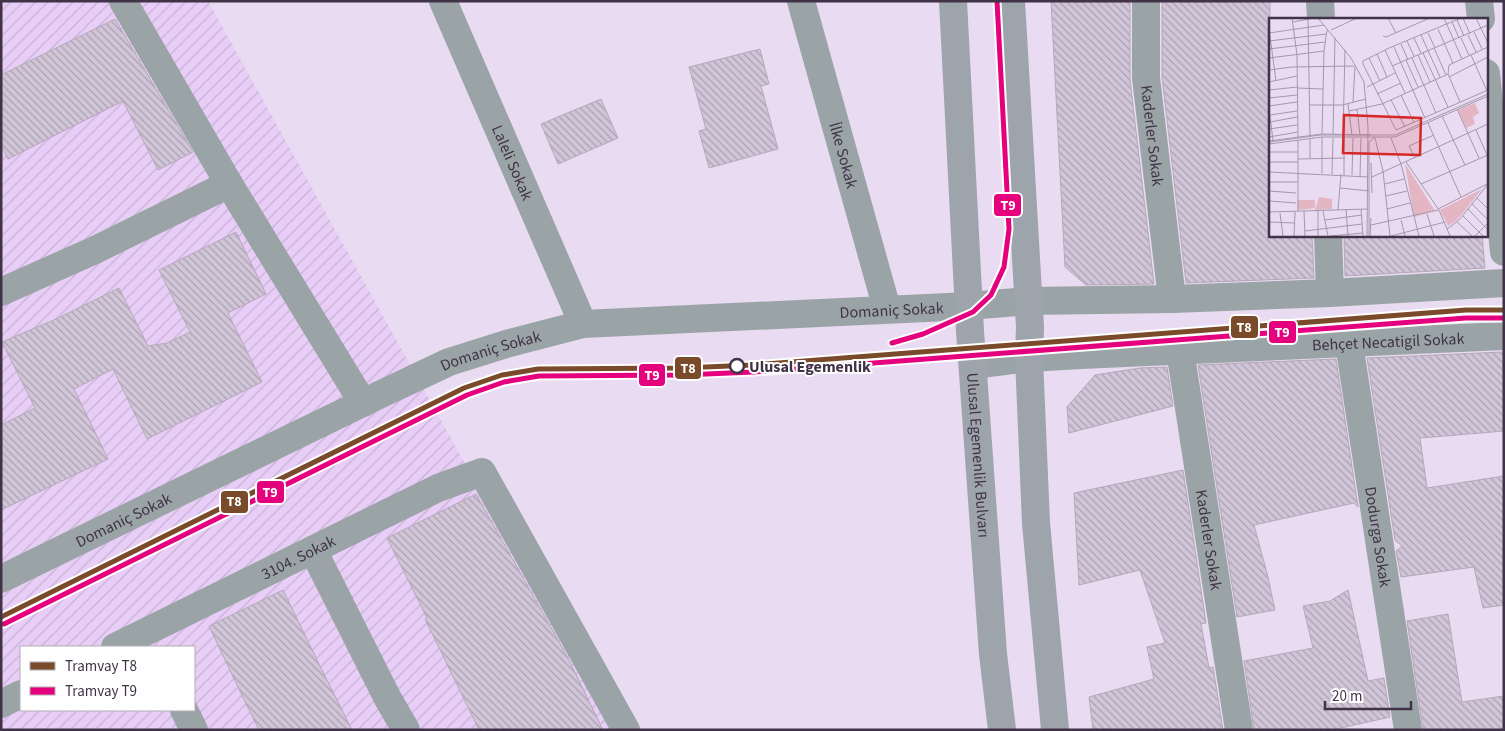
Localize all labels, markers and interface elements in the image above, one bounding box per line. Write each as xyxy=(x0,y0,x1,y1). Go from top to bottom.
inset map xyxy=(1269,18,1488,236)
street label: Kaderler Sokak xyxy=(1135,84,1169,188)
street label: İlke Sokak xyxy=(823,120,863,191)
street label: Laleli Sokak xyxy=(486,122,538,204)
line badge: T9 xyxy=(993,193,1022,217)
text: T9 xyxy=(1000,196,1016,216)
street label: Domaniç Sokak xyxy=(839,297,944,324)
line badge: T8 xyxy=(1230,315,1259,339)
text: T8 xyxy=(1236,318,1252,338)
line badge: T9 xyxy=(1268,320,1297,344)
text: T9 xyxy=(1274,323,1290,343)
street label: Domaniç Sokak xyxy=(437,325,543,377)
street label: Behçet Necatigil Sokak xyxy=(1312,328,1465,357)
line badge: T8 xyxy=(674,356,702,380)
place label: Ulusal Egemenlik xyxy=(749,356,871,378)
marker: Ulusal Egemenlik xyxy=(729,358,745,374)
text: T8 xyxy=(680,359,696,379)
line badge: T9 xyxy=(638,363,666,387)
text: T9 xyxy=(644,366,660,386)
street label: Ulusal Egemenlik Bulvarı xyxy=(961,372,995,539)
line badge: T9 xyxy=(256,480,285,504)
text: T9 xyxy=(262,483,278,503)
street label: Dodurga Sokak xyxy=(1359,485,1396,589)
street label: Domaniç Sokak xyxy=(72,488,175,553)
street label: Kaderler Sokak xyxy=(1190,488,1227,592)
line badge: T8 xyxy=(220,490,249,514)
text: T8 xyxy=(226,492,242,512)
street label: 3104. Sokak xyxy=(258,530,339,585)
legend xyxy=(20,646,195,711)
text: Tramvay T8 xyxy=(65,656,137,677)
scale bar xyxy=(1325,678,1411,710)
text: Tramvay T9 xyxy=(65,681,137,702)
text: 20 m xyxy=(1332,686,1362,707)

